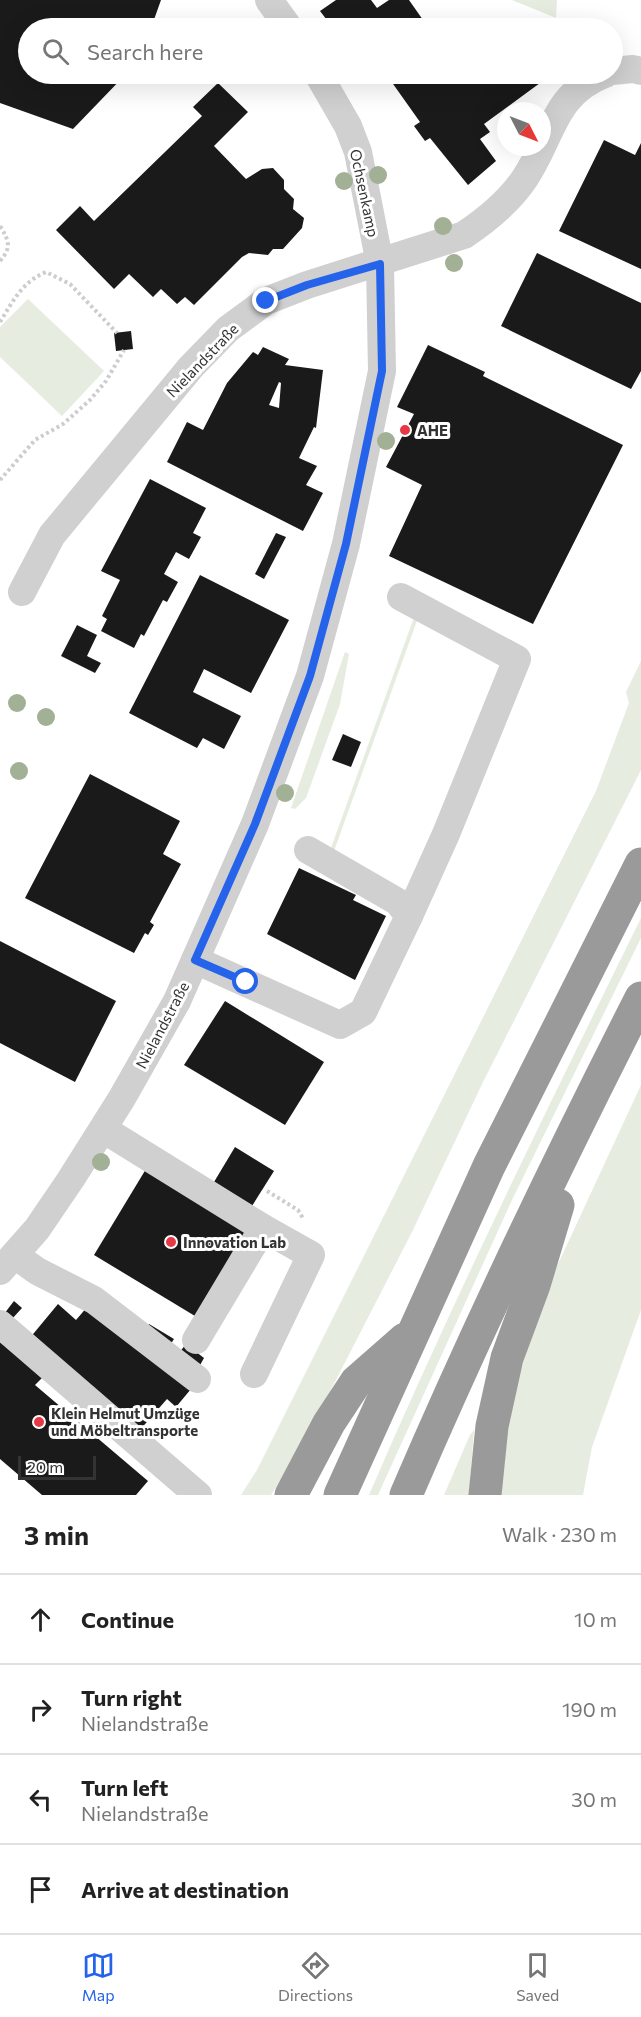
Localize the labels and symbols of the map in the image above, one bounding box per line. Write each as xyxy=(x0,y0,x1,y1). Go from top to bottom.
north arrow xyxy=(497,102,551,156)
street label: Ochsenkamp xyxy=(347,147,383,239)
route end xyxy=(252,287,278,313)
street label: Nielandstraße xyxy=(162,319,242,401)
place label: AHE xyxy=(417,421,448,439)
marker: AHE xyxy=(398,423,412,437)
route start xyxy=(232,968,258,994)
street label: Nielandstraße xyxy=(132,978,192,1071)
place label: Innovation Lab xyxy=(183,1233,286,1251)
marker: Innovation Lab xyxy=(164,1235,178,1249)
place label: Klein Helmut Umzüge und Möbeltransporte xyxy=(51,1404,200,1439)
marker: Klein Helmut Umzüge und Möbeltransporte xyxy=(32,1415,46,1429)
scale bar xyxy=(18,1453,96,1480)

